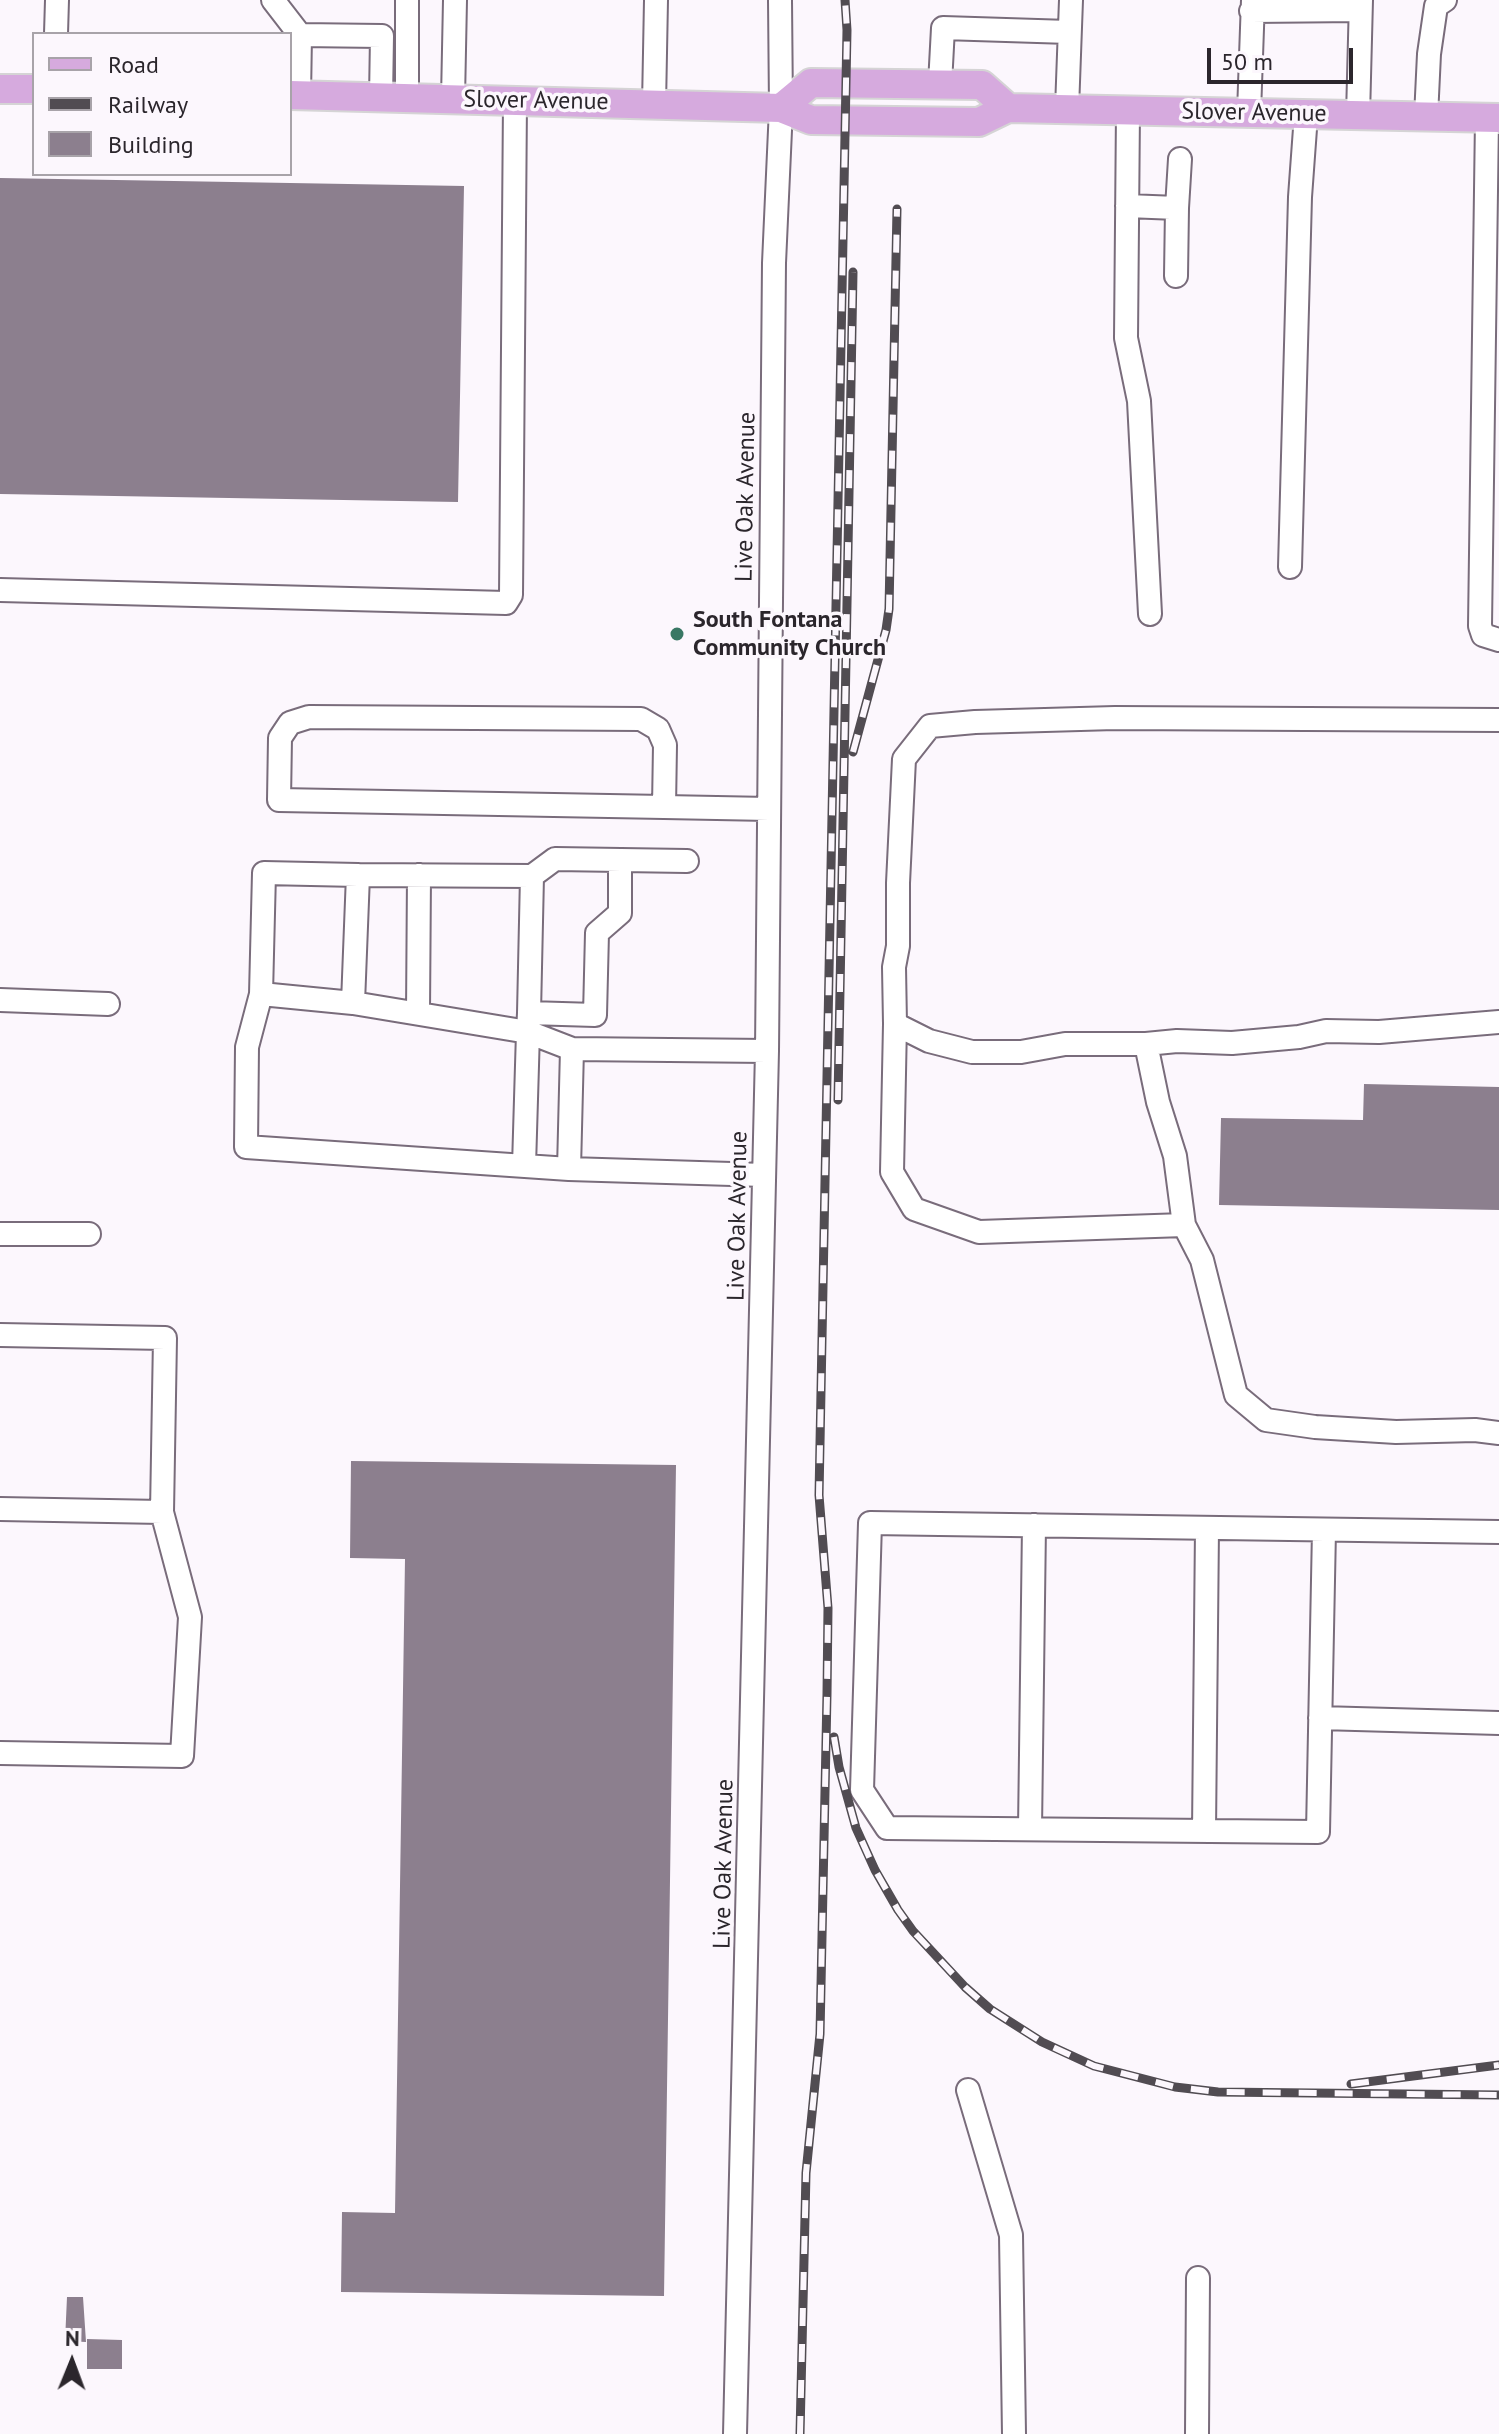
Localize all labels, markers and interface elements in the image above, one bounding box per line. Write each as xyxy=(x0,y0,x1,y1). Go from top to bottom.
legend xyxy=(32,32,292,176)
scale bar xyxy=(1211,32,1357,82)
text: 50 m xyxy=(1221,46,1273,77)
text: Road xyxy=(108,49,159,80)
street label: Slover Avenue xyxy=(463,85,609,117)
text: Railway xyxy=(108,89,188,120)
street label: Slover Avenue xyxy=(1181,97,1327,129)
text: Building xyxy=(108,129,194,160)
street label: Live Oak Avenue xyxy=(730,412,762,582)
place label: South Fontana Community Church xyxy=(693,606,886,662)
marker: South Fontana Community Church xyxy=(668,625,686,643)
street label: Live Oak Avenue xyxy=(722,1131,754,1301)
street label: Live Oak Avenue xyxy=(708,1779,740,1949)
north arrow xyxy=(32,2322,112,2402)
text: N xyxy=(65,2324,80,2352)

